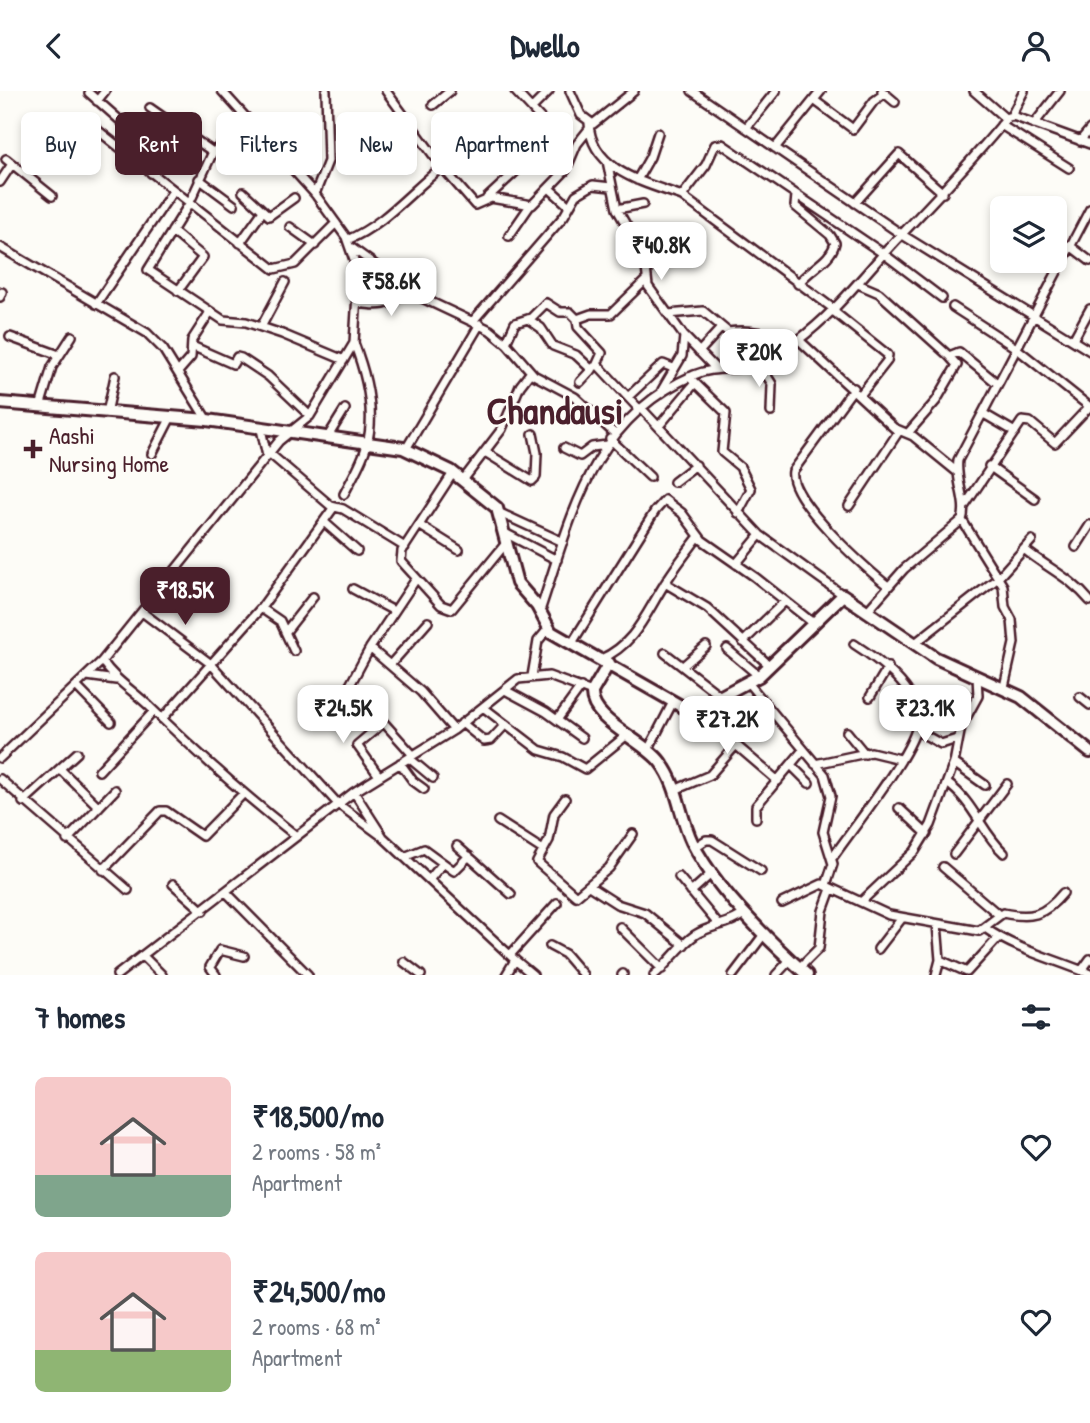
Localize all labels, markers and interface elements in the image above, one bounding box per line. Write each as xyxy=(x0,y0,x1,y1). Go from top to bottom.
text: Dwello xyxy=(510,24,580,67)
icon: back xyxy=(35,27,73,65)
icon: person xyxy=(1017,27,1055,65)
chip: Buy xyxy=(21,112,101,175)
chip: Rent xyxy=(115,112,202,175)
chip: Filters xyxy=(216,112,322,175)
chip: New xyxy=(336,112,417,175)
chip: Apartment xyxy=(431,112,573,175)
map controls xyxy=(990,196,1067,273)
button: layers xyxy=(990,196,1067,273)
pin: ₹40.8K xyxy=(604,223,718,282)
text: ₹40.8K xyxy=(632,229,691,260)
pin: ₹58.6K xyxy=(334,259,448,318)
text: ₹58.6K xyxy=(362,265,420,296)
pin: ₹20K xyxy=(718,329,800,389)
text: ₹20K xyxy=(736,336,782,367)
district label: Chandausi xyxy=(487,384,623,436)
place label: Aashi Nursing Home xyxy=(49,419,169,479)
marker: Aashi Nursing Home xyxy=(23,439,43,459)
pin: ₹18.5K xyxy=(128,567,242,627)
text: ₹18.5K xyxy=(156,574,214,605)
pin: ₹24.5K xyxy=(286,685,400,745)
pin: ₹23.1K xyxy=(868,685,982,745)
text: ₹24.5K xyxy=(313,692,373,723)
text: ₹23.1K xyxy=(895,692,955,723)
pin: ₹27.2K xyxy=(670,697,784,756)
text: ₹27.2K xyxy=(695,703,759,734)
text: 7 homes xyxy=(35,997,125,1037)
icon: filters xyxy=(1017,998,1055,1036)
text: ₹18,500/mo xyxy=(252,1096,384,1136)
icon: home xyxy=(91,1105,175,1189)
icon: heart xyxy=(1017,1128,1055,1166)
text: 2 rooms · 58 m² xyxy=(252,1136,381,1167)
text: Apartment xyxy=(252,1167,342,1198)
text: ₹24,500/mo xyxy=(252,1271,385,1311)
icon: home xyxy=(91,1280,175,1364)
icon: heart xyxy=(1017,1303,1055,1341)
text: 2 rooms · 68 m² xyxy=(252,1311,380,1342)
text: Apartment xyxy=(252,1342,342,1373)

